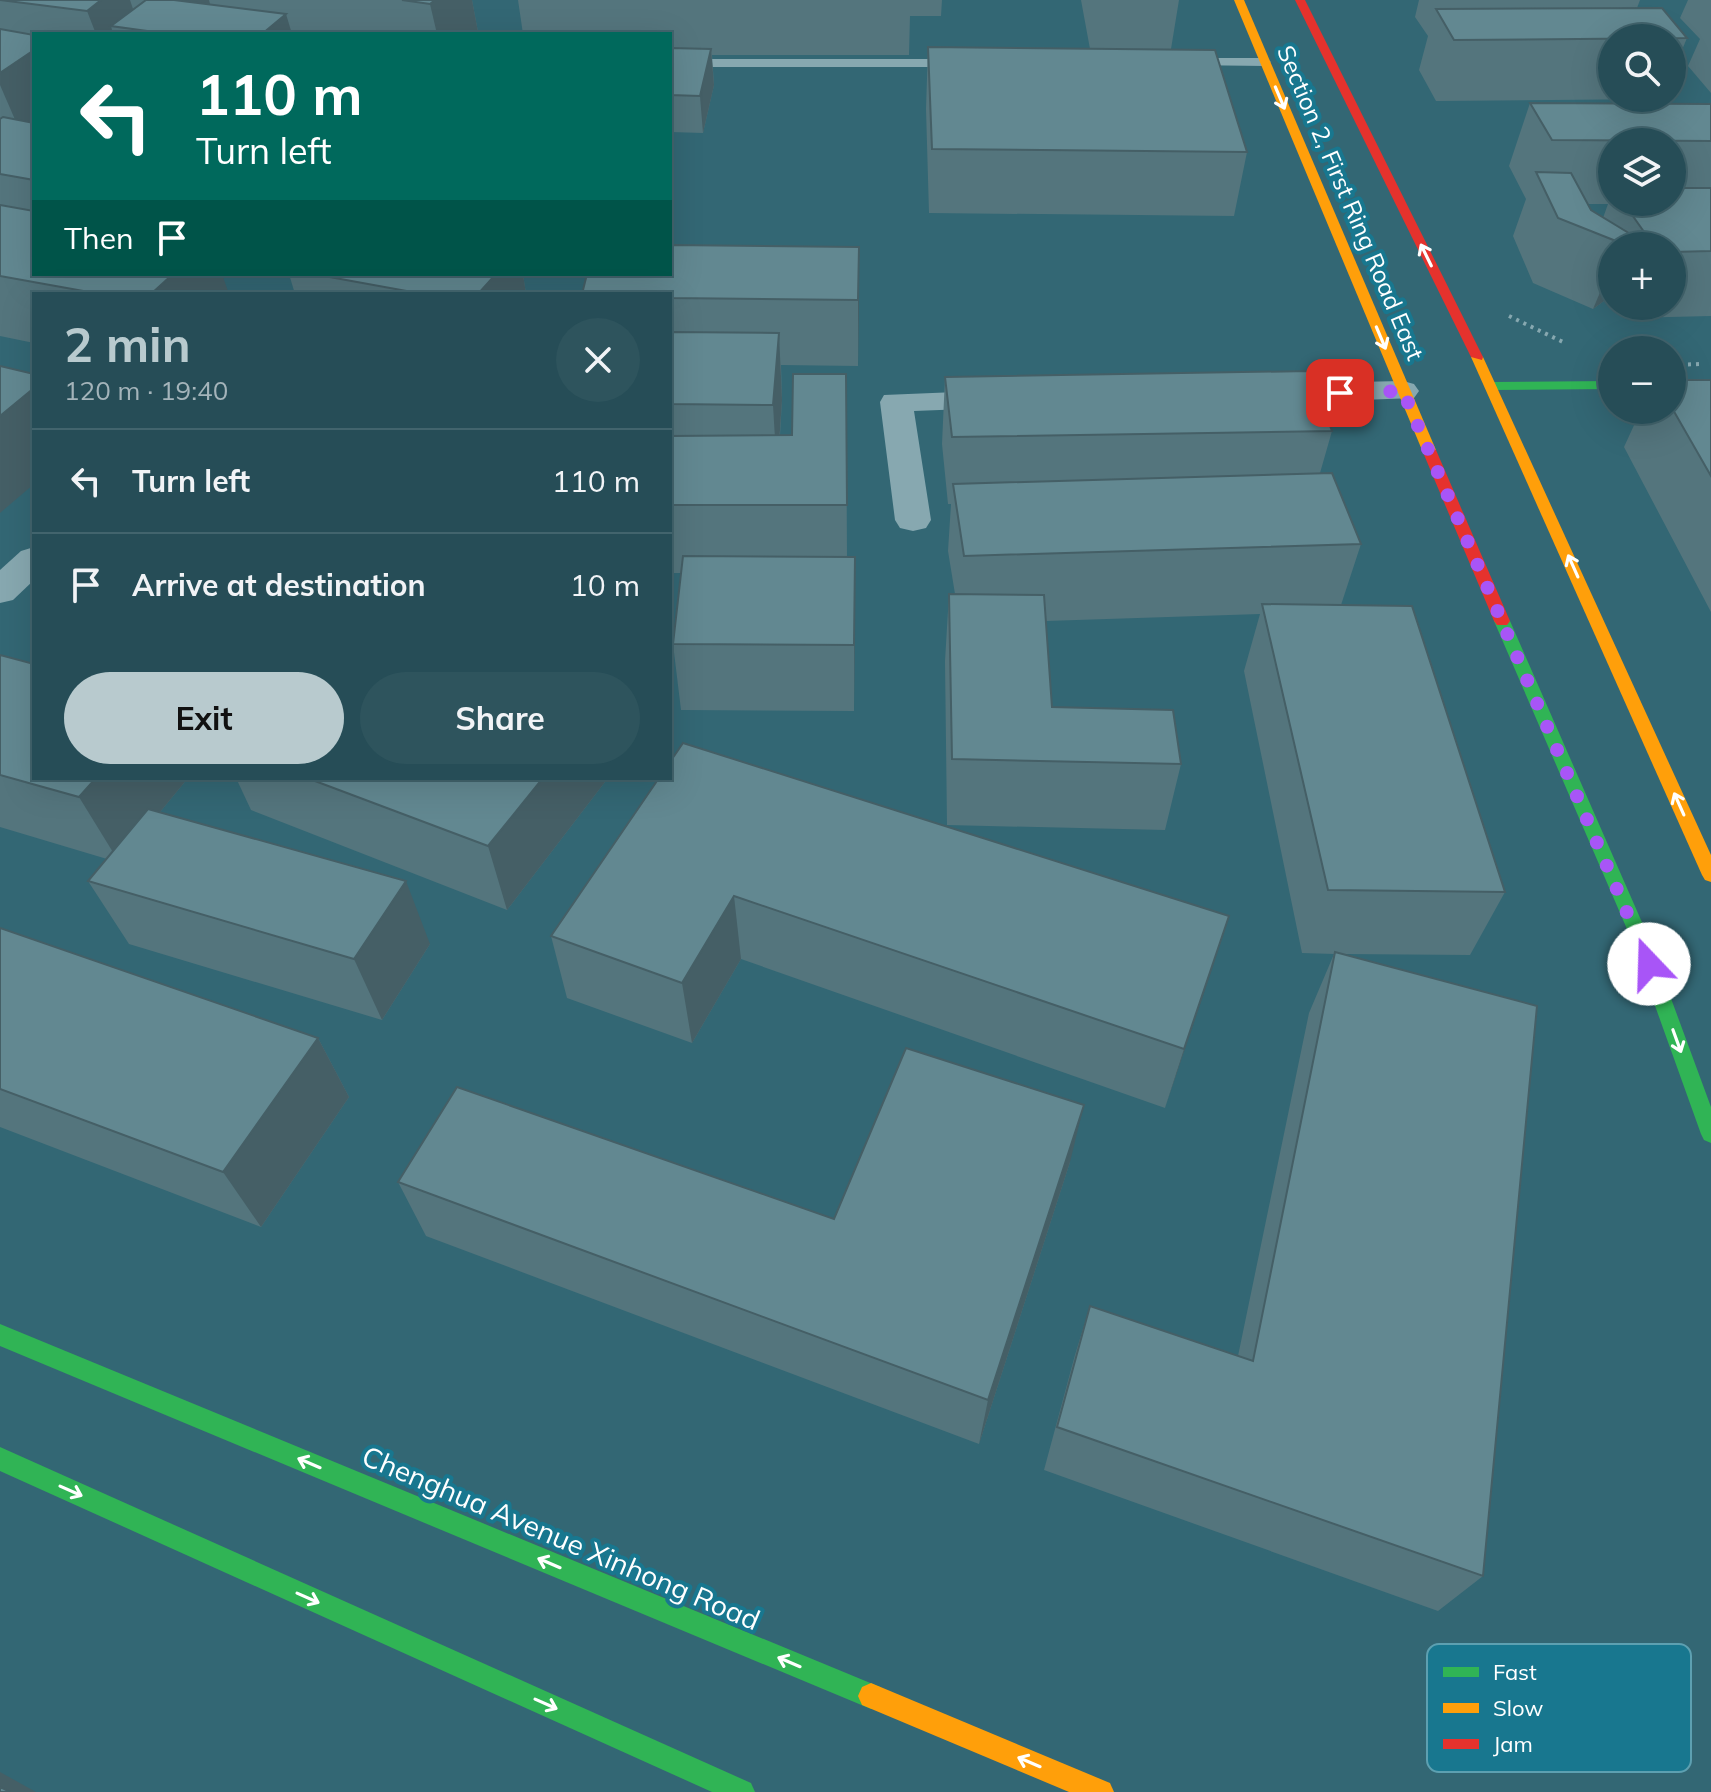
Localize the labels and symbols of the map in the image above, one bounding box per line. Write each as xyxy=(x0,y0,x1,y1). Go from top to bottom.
street label: Section 2, First Ring Road East xyxy=(1271,41,1431,365)
one-way arrow xyxy=(1274,85,1289,110)
one-way arrow xyxy=(1418,244,1433,267)
one-way arrow xyxy=(1374,325,1389,350)
pin xyxy=(1306,359,1374,427)
one-way arrow xyxy=(1564,555,1579,579)
one-way arrow xyxy=(1671,792,1686,816)
position arrow xyxy=(1607,922,1691,1006)
one-way arrow xyxy=(1671,1029,1686,1054)
street label: Chenghua Avenue Xinhong Road xyxy=(357,1438,765,1637)
one-way arrow xyxy=(297,1455,322,1469)
one-way arrow xyxy=(59,1484,83,1499)
one-way arrow xyxy=(537,1554,562,1569)
one-way arrow xyxy=(296,1591,320,1606)
legend xyxy=(1427,1644,1691,1772)
one-way arrow xyxy=(777,1654,802,1669)
text: Fast xyxy=(1493,1658,1537,1686)
text: Slow xyxy=(1493,1694,1543,1722)
one-way arrow xyxy=(533,1697,557,1712)
text: Jam xyxy=(1493,1730,1533,1758)
one-way arrow xyxy=(1017,1754,1042,1768)

